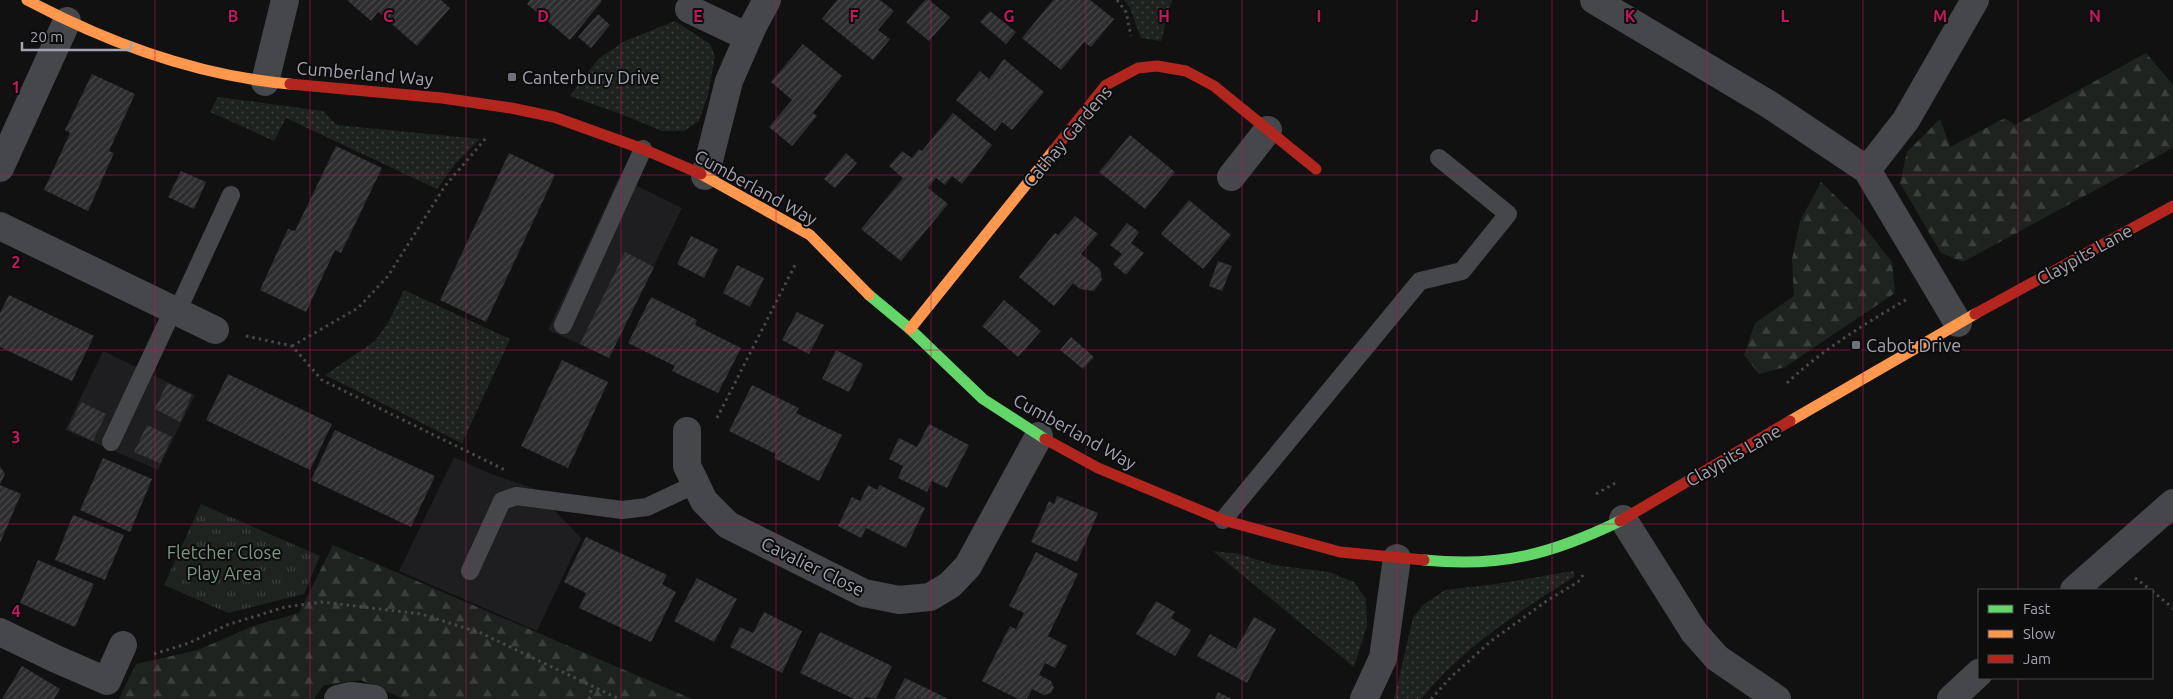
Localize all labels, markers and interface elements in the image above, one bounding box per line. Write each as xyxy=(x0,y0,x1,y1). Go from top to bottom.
text: B xyxy=(228,7,238,25)
text: C xyxy=(383,7,393,25)
text: D xyxy=(537,7,549,25)
text: E xyxy=(693,7,703,25)
text: F xyxy=(850,7,859,25)
text: G xyxy=(1003,7,1015,25)
text: H xyxy=(1158,7,1170,25)
text: I xyxy=(1317,7,1321,25)
text: J xyxy=(1471,7,1479,25)
text: K xyxy=(1625,7,1636,25)
text: L xyxy=(1781,7,1790,25)
text: M xyxy=(1933,7,1947,25)
text: N xyxy=(2089,7,2101,25)
scale bar xyxy=(22,20,131,52)
text: 20 m xyxy=(30,28,63,45)
street label: Cumberland Way xyxy=(296,57,434,89)
place label: Canterbury Drive xyxy=(522,67,660,87)
marker: Canterbury Drive xyxy=(506,71,518,83)
text: 1 xyxy=(11,78,21,96)
street label: Cathay Gardens xyxy=(1019,81,1115,191)
street label: Cumberland Way xyxy=(691,145,821,229)
street label: Claypits Lane xyxy=(2033,219,2135,289)
text: 2 xyxy=(11,253,21,271)
place label: Cabot Drive xyxy=(1866,335,1961,355)
marker: Cabot Drive xyxy=(1850,339,1862,351)
street label: Cumberland Way xyxy=(1010,389,1140,473)
street label: Claypits Lane xyxy=(1682,420,1784,490)
text: 3 xyxy=(11,428,21,446)
street label: Cavalier Close xyxy=(758,532,868,600)
park label: Fletcher Close Play Area xyxy=(167,542,281,583)
legend xyxy=(1978,589,2153,679)
text: Fast xyxy=(2023,600,2051,617)
text: 4 xyxy=(11,602,21,620)
text: Slow xyxy=(2023,625,2056,642)
text: Jam xyxy=(2023,650,2051,667)

